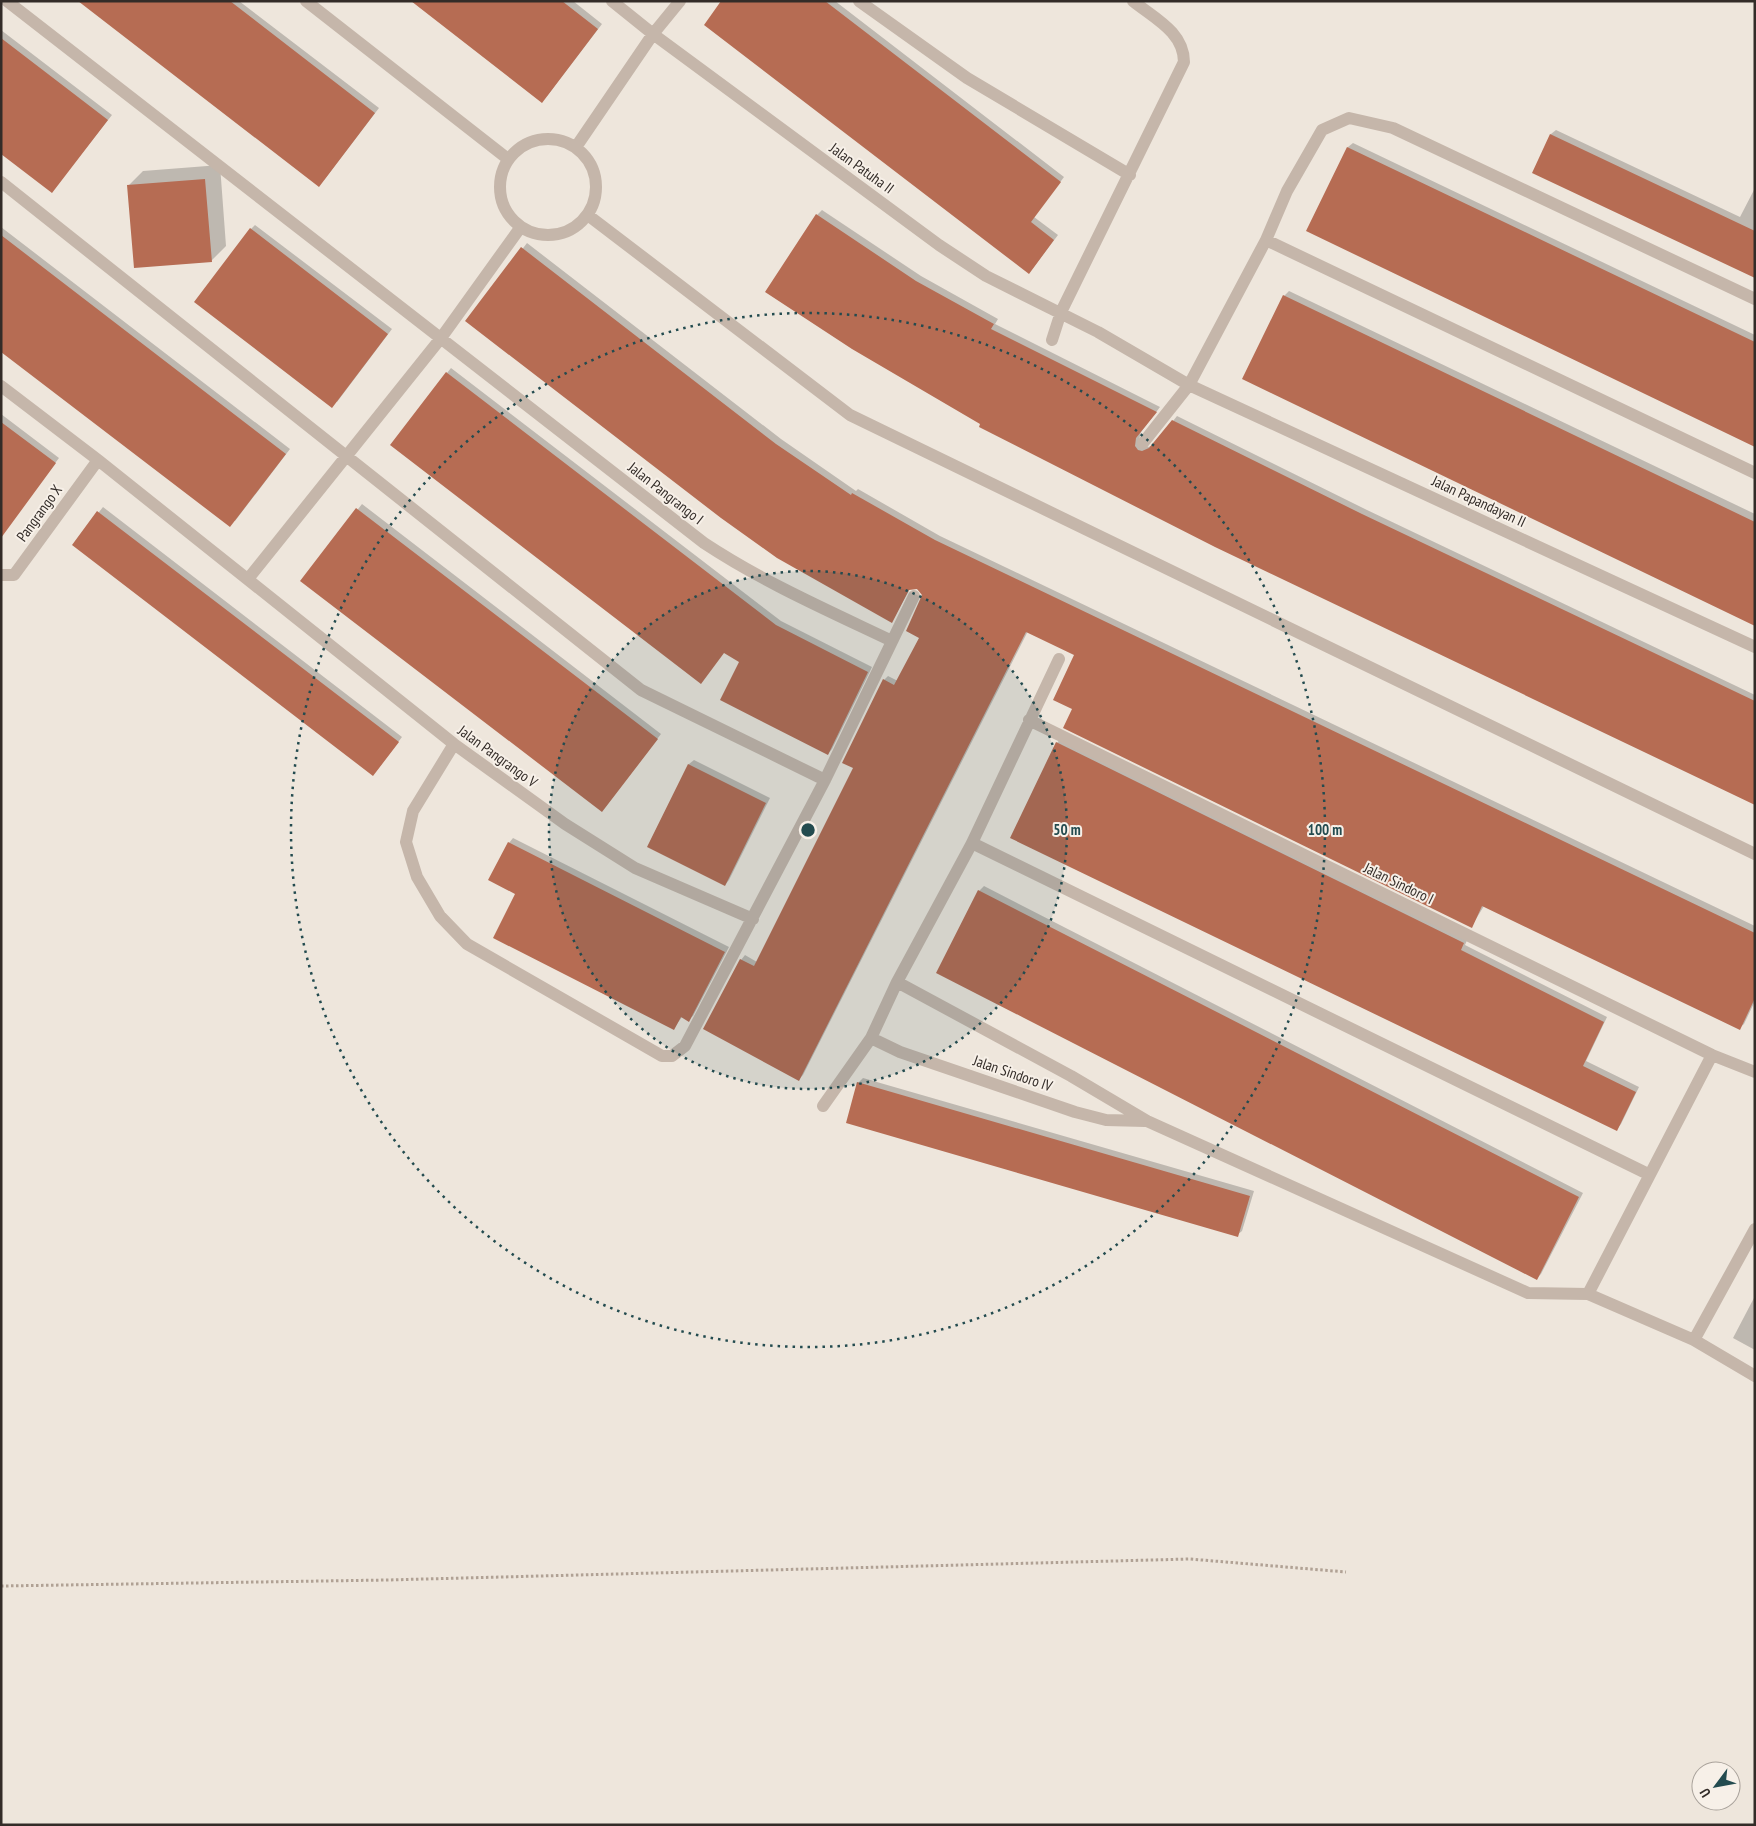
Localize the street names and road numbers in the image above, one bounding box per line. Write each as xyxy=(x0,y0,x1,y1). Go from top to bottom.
street label: Jalan Patuha II xyxy=(825,138,898,198)
street label: Jalan Pangrango I xyxy=(624,457,708,528)
street label: Jalan Papandayan II xyxy=(1428,471,1529,531)
street label: Pangrango X xyxy=(12,481,66,545)
street label: Jalan Pangrango V xyxy=(454,720,542,791)
street label: Jalan Sindoro I xyxy=(1360,857,1437,908)
street label: Jalan Sindoro IV xyxy=(970,1050,1055,1095)

